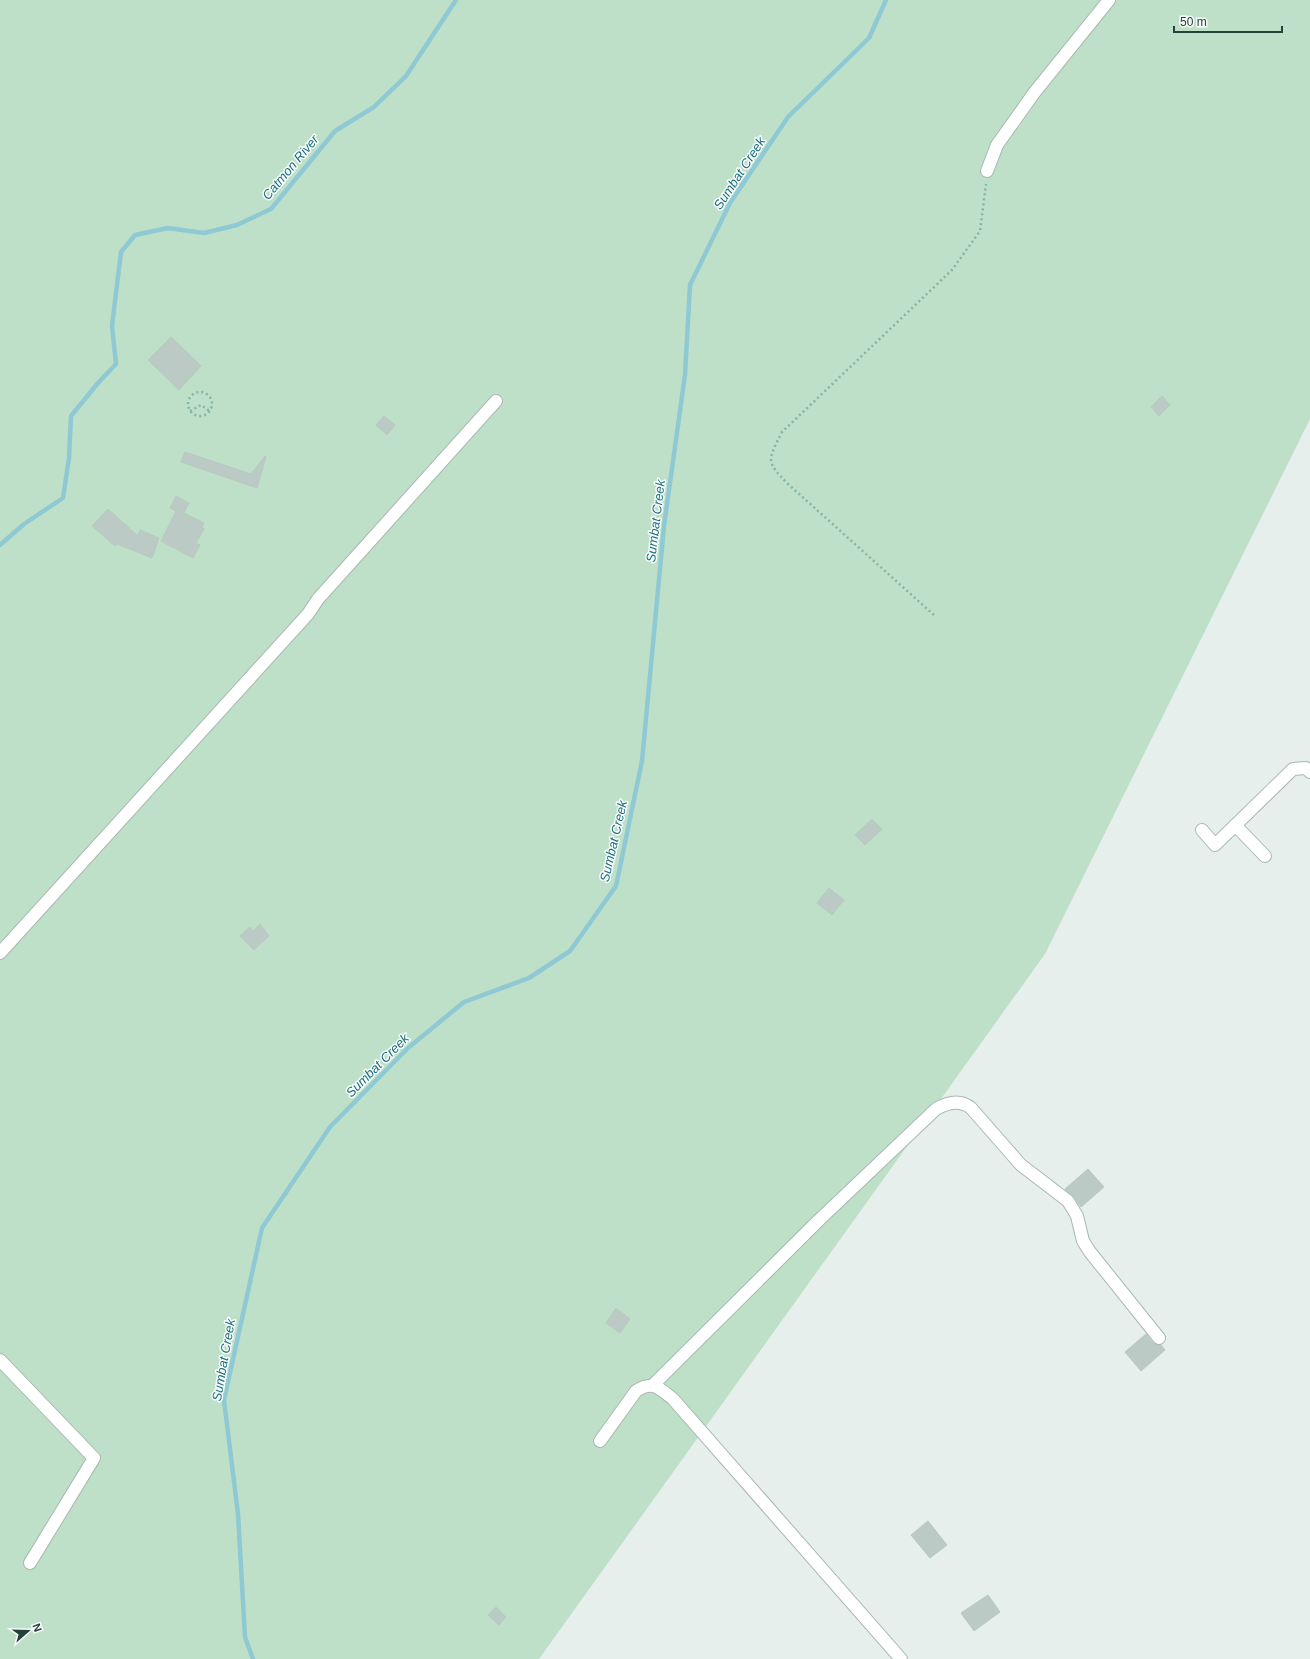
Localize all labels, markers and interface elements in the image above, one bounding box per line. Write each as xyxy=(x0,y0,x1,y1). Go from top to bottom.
scale bar xyxy=(1174,8,1282,34)
text: 50 m xyxy=(1180,15,1207,29)
water label: Catmon River xyxy=(259,132,322,203)
water label: Sumbat Creek xyxy=(711,133,769,212)
water label: Sumbat Creek xyxy=(643,477,668,563)
water label: Sumbat Creek xyxy=(597,797,630,883)
water label: Sumbat Creek xyxy=(343,1030,413,1100)
water label: Sumbat Creek xyxy=(209,1316,238,1402)
north arrow xyxy=(8,1611,48,1651)
text: N xyxy=(30,1622,44,1633)

